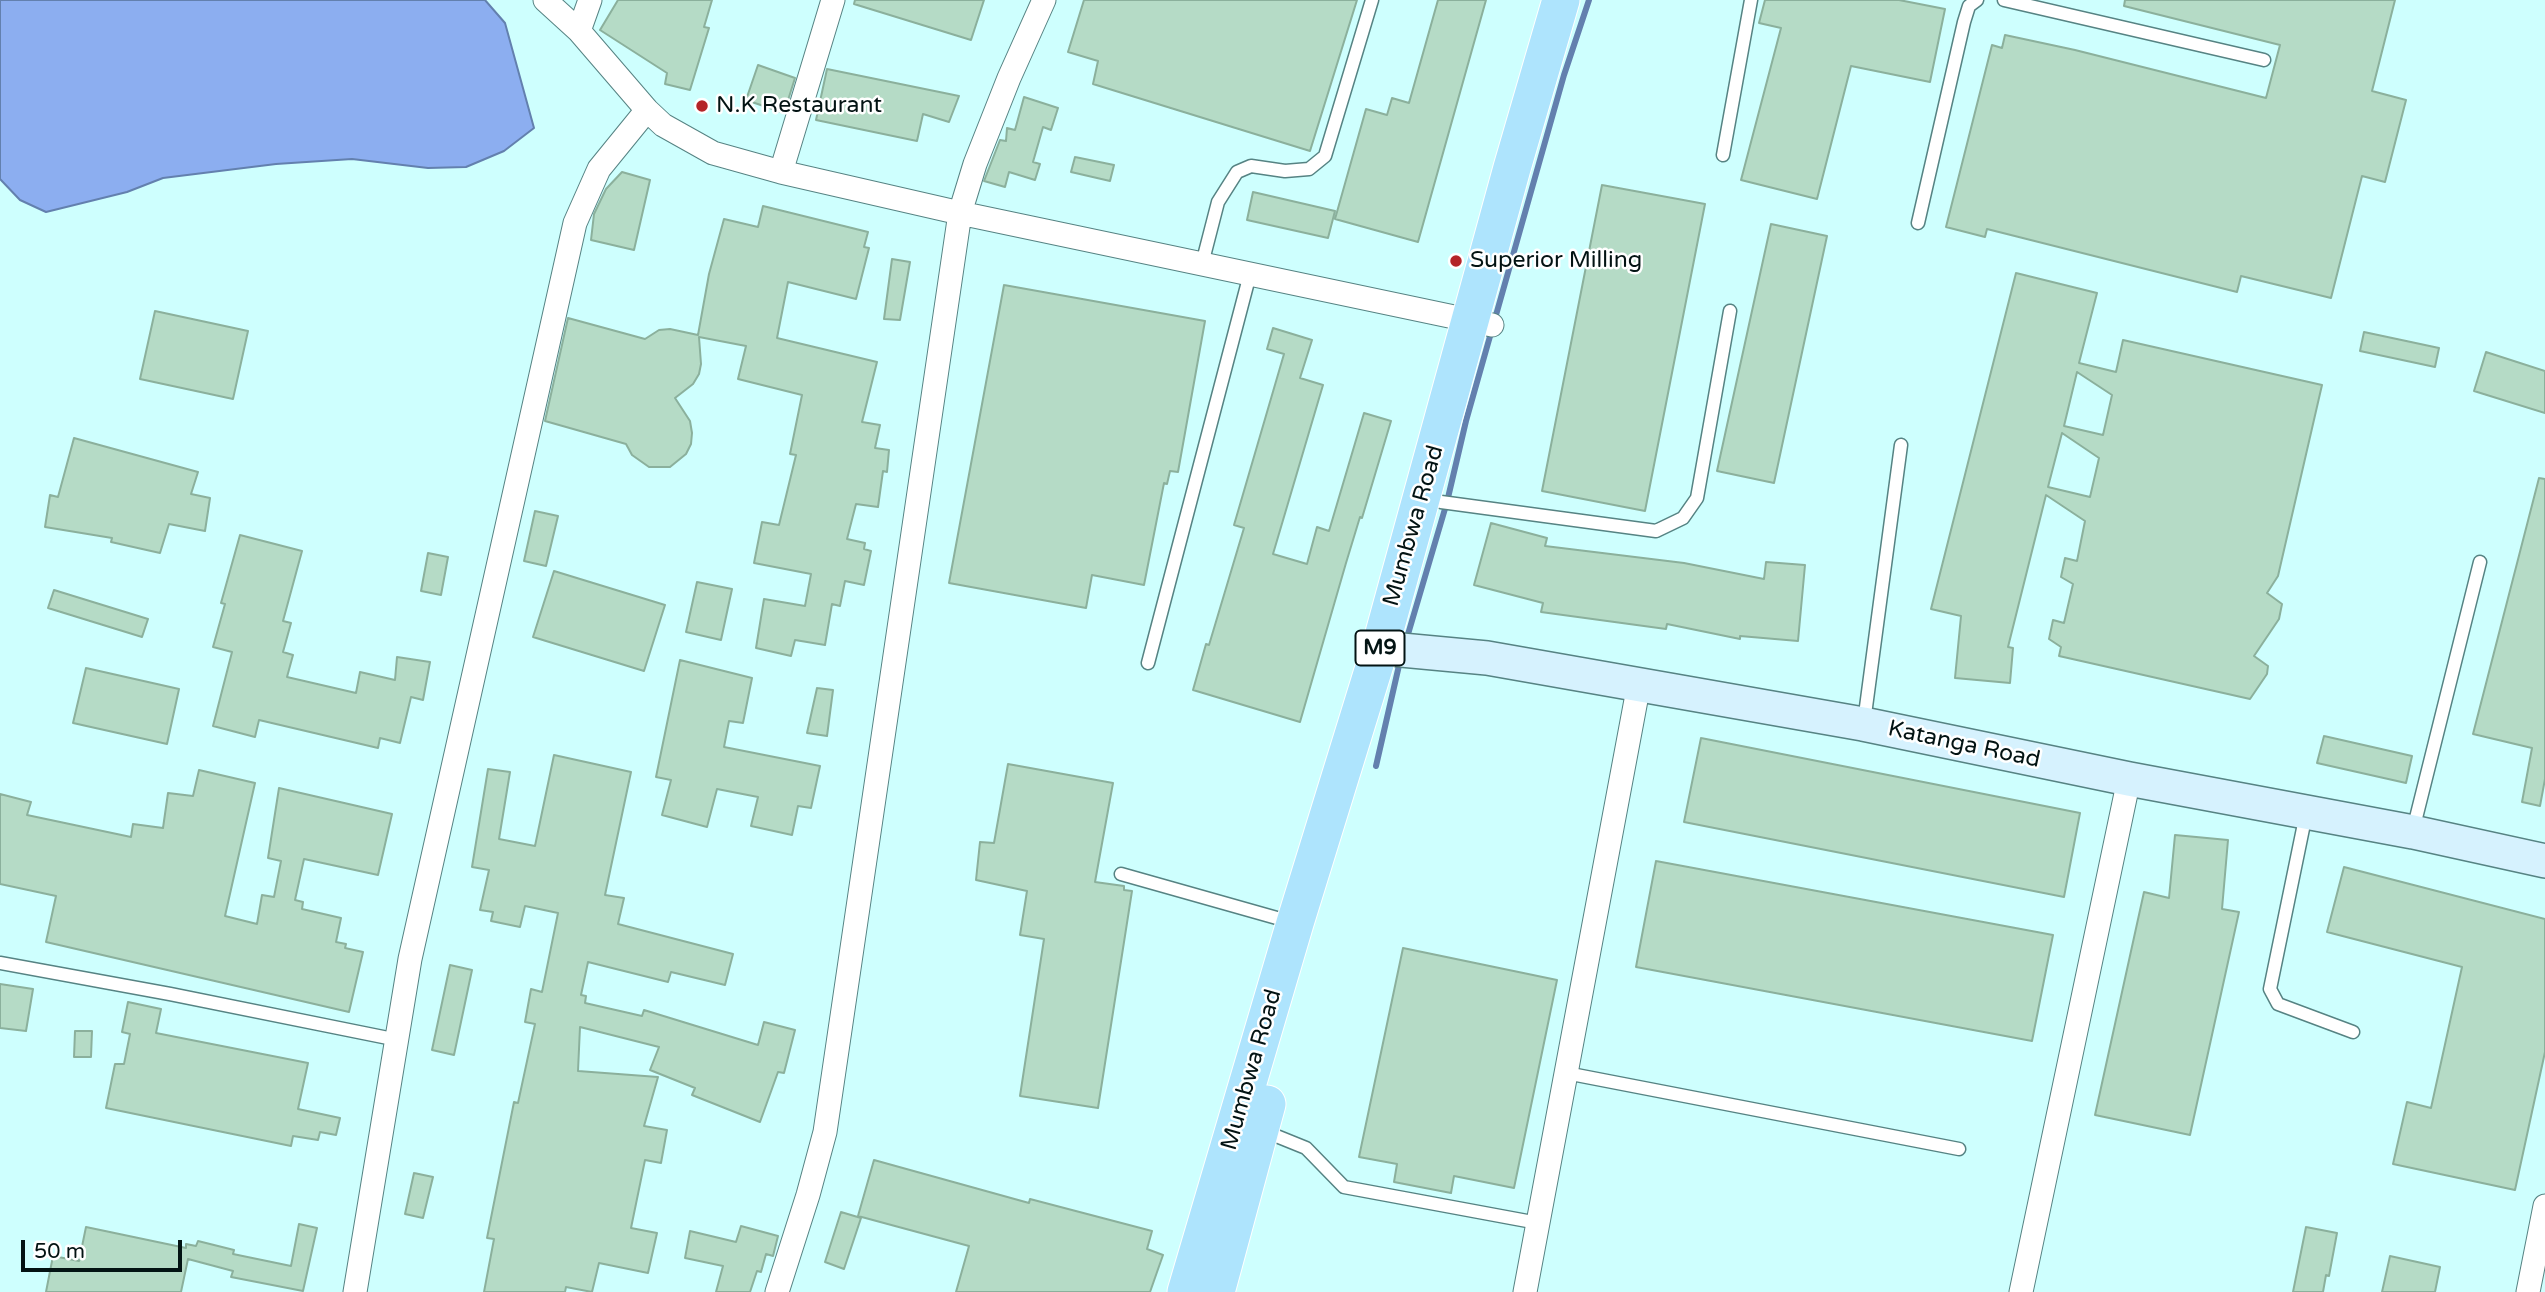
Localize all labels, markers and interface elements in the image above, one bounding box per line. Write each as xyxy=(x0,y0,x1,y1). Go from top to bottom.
place label: N.K Restaurant xyxy=(716,92,882,120)
marker: N.K Restaurant xyxy=(694,98,710,114)
place label: Superior Milling xyxy=(1470,247,1642,275)
marker: Superior Milling xyxy=(1448,253,1464,269)
street label: Mumbwa Road xyxy=(1378,442,1450,610)
road number: M9 xyxy=(1356,630,1404,666)
street label: Katanga Road xyxy=(1885,715,2043,775)
street label: Mumbwa Road xyxy=(1216,986,1288,1154)
scale bar xyxy=(24,1226,186,1270)
text: 50 m xyxy=(34,1239,85,1264)

